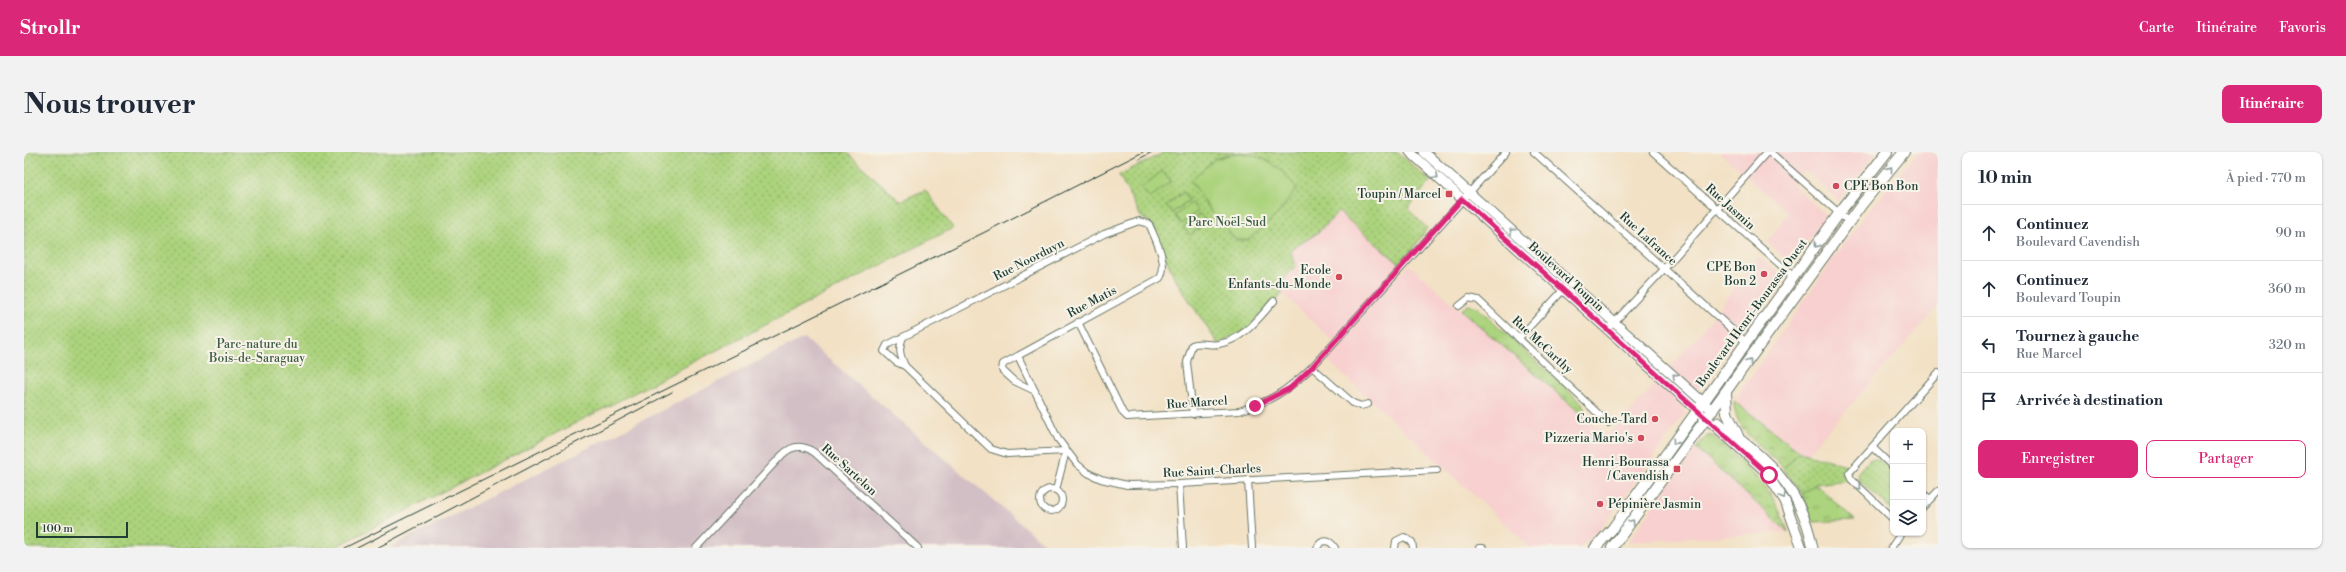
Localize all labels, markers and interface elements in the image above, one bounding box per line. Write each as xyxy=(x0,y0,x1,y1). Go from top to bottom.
text: Strollr xyxy=(20,16,81,40)
text: Carte xyxy=(2139,19,2174,37)
text: Itinéraire xyxy=(2196,19,2257,37)
text: Favoris xyxy=(2279,19,2326,37)
button: Itinéraire xyxy=(2222,85,2322,123)
text: Nous trouver xyxy=(24,87,196,122)
one-way arrow xyxy=(1885,166,1892,173)
text: 10 min xyxy=(1978,167,2032,189)
text: À pied · 770 m xyxy=(2226,170,2306,186)
one-way arrow xyxy=(1431,171,1439,178)
place label: CPE Bon Bon xyxy=(1844,179,1918,194)
street label: Rue Jasmin xyxy=(1702,181,1758,233)
marker: CPE Bon Bon xyxy=(1831,181,1841,191)
place label: Toupin / Marcel xyxy=(1357,187,1441,202)
marker: Toupin / Marcel xyxy=(1444,189,1454,199)
street label: Rue Lafrance xyxy=(1616,209,1680,269)
park label: Parc Noël-Sud xyxy=(1188,215,1266,230)
text: Continuez xyxy=(2016,215,2088,234)
icon: ahead xyxy=(1978,222,2000,244)
text: 90 m xyxy=(2275,225,2306,241)
one-way arrow xyxy=(1509,228,1517,236)
text: Boulevard Cavendish xyxy=(2016,234,2140,250)
street label: Rue Noorduyn xyxy=(991,236,1067,284)
street label: Boulevard Henri-Bourassa Ouest xyxy=(1693,236,1811,391)
street label: Boulevard Toupin xyxy=(1524,238,1607,315)
one-way arrow xyxy=(1815,241,1822,248)
place label: CPE Bon Bon 2 xyxy=(1706,260,1756,289)
place label: Ecole Enfants-du-Monde xyxy=(1228,263,1331,292)
marker: CPE Bon Bon 2 xyxy=(1759,269,1769,279)
text: Continuez xyxy=(2016,271,2088,290)
marker: Ecole Enfants-du-Monde xyxy=(1334,272,1344,282)
icon: ahead xyxy=(1978,278,2000,300)
text: 360 m xyxy=(2268,281,2306,297)
street label: Rue Matis xyxy=(1065,283,1119,321)
text: Boulevard Toupin xyxy=(2016,290,2121,306)
street label: Rue McCarthy xyxy=(1509,313,1576,377)
text: Tournez à gauche xyxy=(2016,327,2139,346)
icon: left xyxy=(1978,334,2000,356)
park label: Parc-nature du Bois-de-Saraguay xyxy=(208,337,305,366)
text: 320 m xyxy=(2269,337,2306,353)
text: Rue Marcel xyxy=(2016,346,2082,362)
one-way arrow xyxy=(1744,359,1752,366)
one-way arrow xyxy=(1672,373,1680,381)
icon: arrive xyxy=(1978,390,2000,412)
text: Arrivée à destination xyxy=(2016,391,2163,410)
street label: Rue Marcel xyxy=(1166,393,1228,413)
route end xyxy=(1246,397,1264,415)
place label: Couche-Tard xyxy=(1577,412,1647,427)
marker: Couche-Tard xyxy=(1650,414,1660,424)
map controls xyxy=(1890,428,1926,536)
button: + xyxy=(1890,428,1926,464)
place label: Pizzeria Mario's xyxy=(1545,431,1633,446)
marker: Pizzeria Mario's xyxy=(1636,433,1646,443)
one-way arrow xyxy=(1673,437,1680,444)
button: Enregistrer xyxy=(1978,440,2138,478)
button: Partager xyxy=(2146,440,2306,478)
street label: Rue Sartelon xyxy=(818,441,880,499)
place label: Henri-Bourassa / Cavendish xyxy=(1582,455,1670,484)
street label: Rue Saint-Charles xyxy=(1163,461,1261,481)
marker: Henri-Bourassa / Cavendish xyxy=(1672,464,1682,474)
button: − xyxy=(1890,464,1926,500)
route start xyxy=(1760,466,1778,484)
one-way arrow xyxy=(1855,483,1862,491)
one-way arrow xyxy=(1778,492,1786,500)
place label: Pépinière Jasmin xyxy=(1608,497,1701,512)
marker: Pépinière Jasmin xyxy=(1595,499,1605,509)
button: layers xyxy=(1890,500,1926,536)
scale bar xyxy=(36,520,128,539)
one-way arrow xyxy=(1627,520,1634,527)
text: 100 m xyxy=(42,522,73,536)

